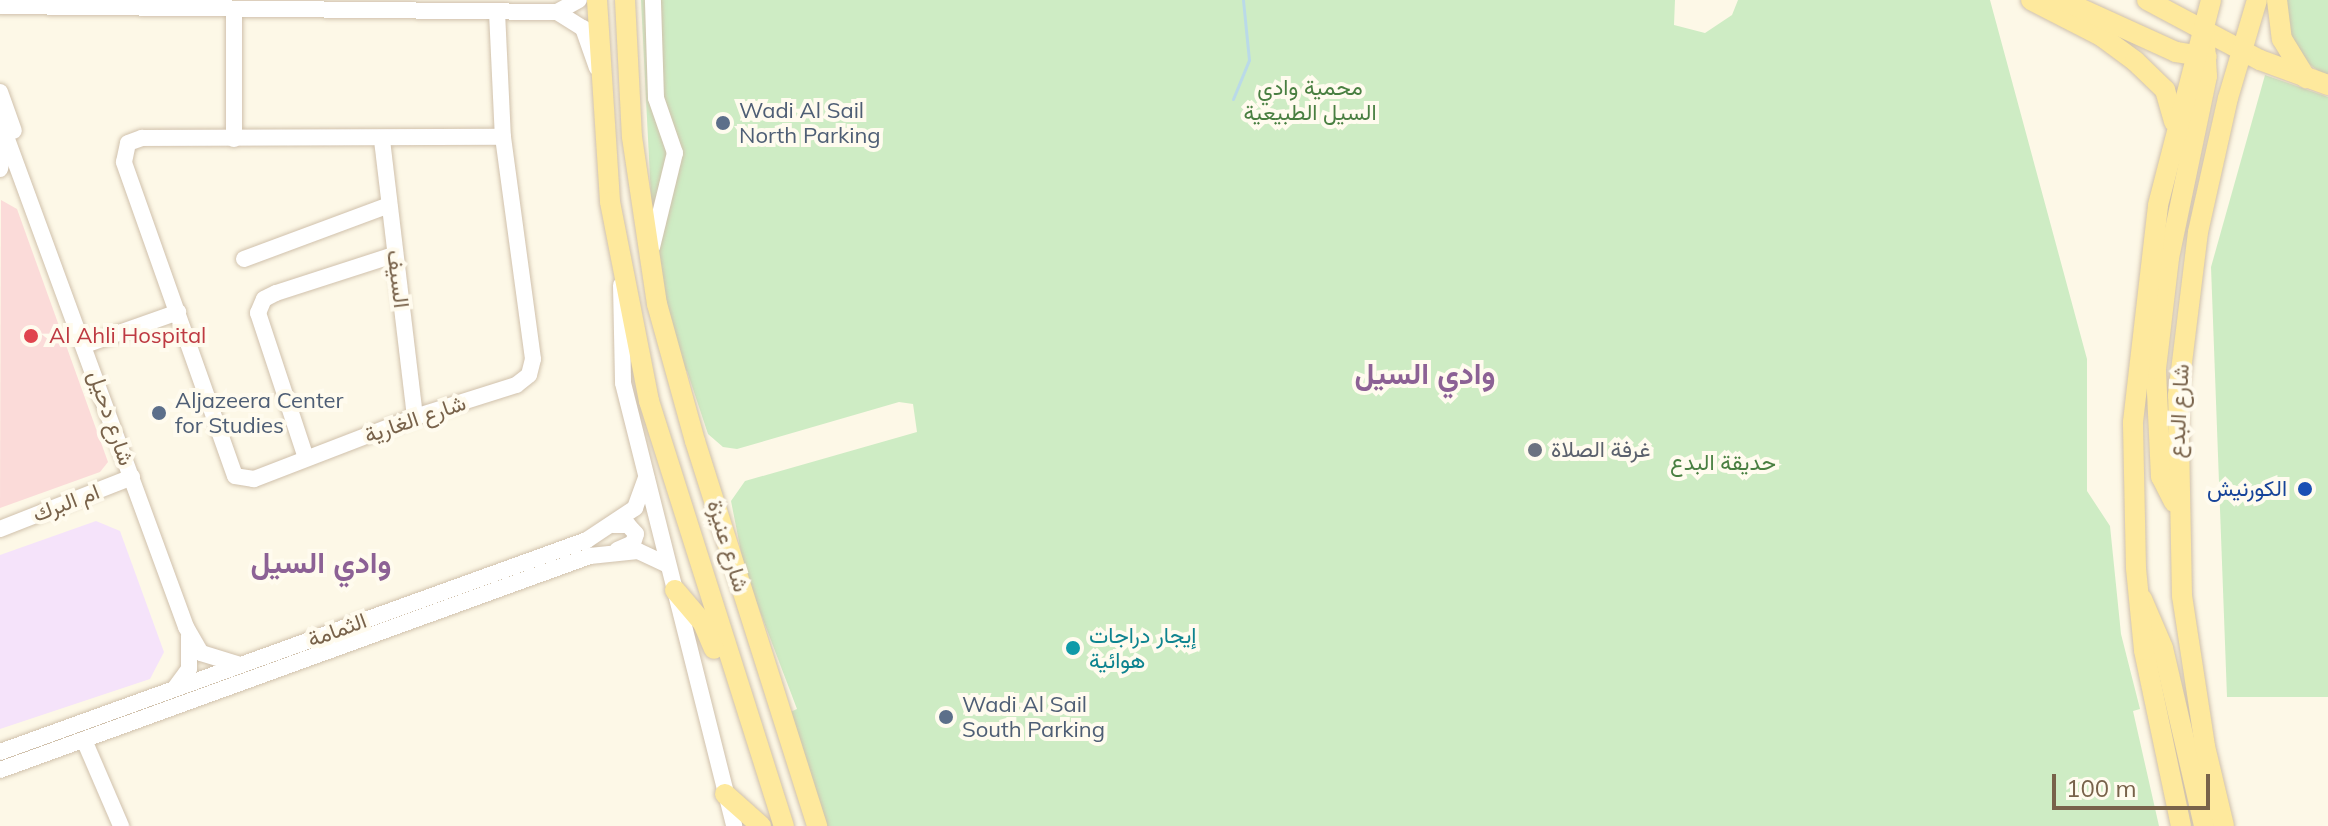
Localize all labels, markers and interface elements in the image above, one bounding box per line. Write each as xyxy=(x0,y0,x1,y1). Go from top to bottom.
park label: محمية وادي السيل الطبيعية xyxy=(1243,74,1377,126)
place label: Wadi Al Sail North Parking xyxy=(739,97,881,148)
marker: Wadi Al Sail North Parking xyxy=(714,114,732,132)
street label: السيف xyxy=(381,248,415,310)
place label: Al Ahli Hospital xyxy=(49,323,206,349)
marker: Al Ahli Hospital xyxy=(20,325,42,347)
district label: وادي السيل xyxy=(1355,355,1495,391)
street label: شارع البدع xyxy=(2163,363,2195,459)
street label: شارع دحيل xyxy=(82,367,140,469)
place label: Aljazeera Center for Studies xyxy=(175,387,343,438)
street label: شارع الغارية xyxy=(361,389,469,449)
marker: Aljazeera Center for Studies xyxy=(150,404,168,422)
place label: غرفة الصلاة xyxy=(1551,437,1651,463)
marker: غرفة الصلاة xyxy=(1526,441,1544,459)
park label: حديقة البدع xyxy=(1670,450,1776,476)
place label: الكورنيش xyxy=(2207,476,2287,502)
street label: ام البرك xyxy=(29,478,103,528)
marker: الكورنيش xyxy=(2294,478,2316,500)
street label: شارع عنيزة xyxy=(702,497,754,595)
district label: وادي السيل xyxy=(251,544,391,580)
street label: الثمامة xyxy=(304,607,370,653)
place label: إيجار دراجات هوائية xyxy=(1089,622,1196,674)
marker: إيجار دراجات هوائية xyxy=(1064,639,1082,657)
place label: Wadi Al Sail South Parking xyxy=(962,691,1105,742)
marker: Wadi Al Sail South Parking xyxy=(937,708,955,726)
scale bar xyxy=(2056,758,2214,808)
text: 100 m xyxy=(2066,773,2137,803)

